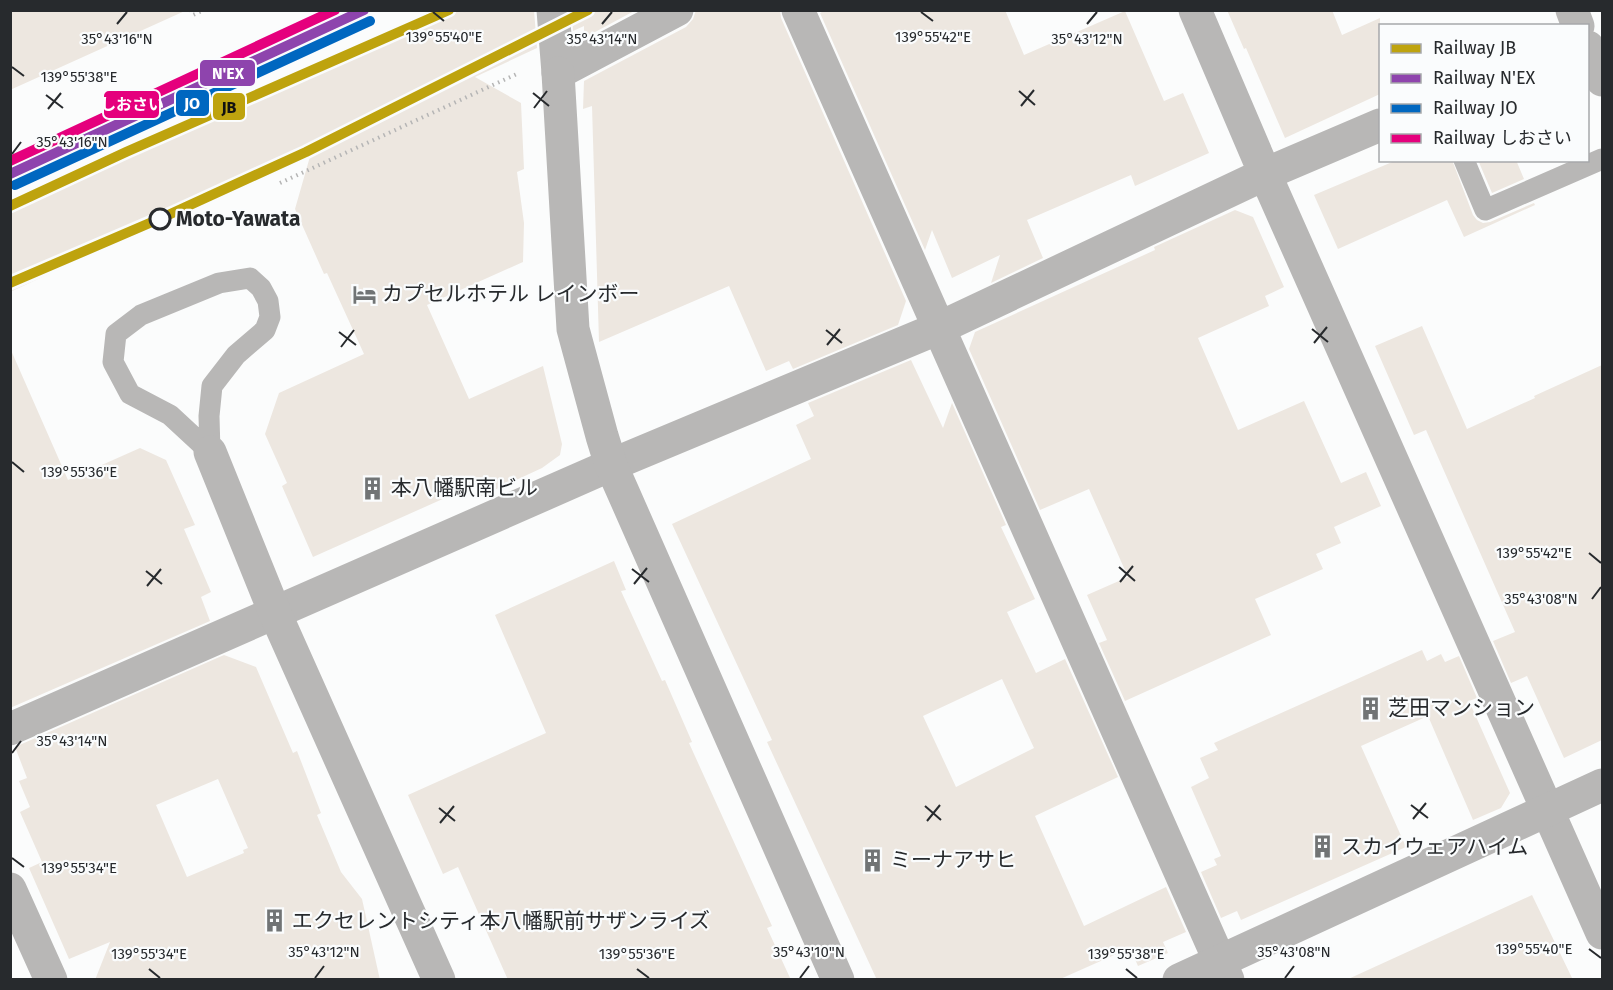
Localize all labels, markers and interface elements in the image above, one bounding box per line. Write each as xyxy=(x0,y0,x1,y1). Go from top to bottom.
legend xyxy=(1379,24,1589,162)
text: 139°55'40"E xyxy=(406,28,482,46)
text: 139°55'42"E xyxy=(895,28,971,46)
text: 35°43'16"N xyxy=(81,30,153,48)
text: 35°43'14"N xyxy=(566,30,638,48)
text: 35°43'12"N xyxy=(1051,30,1123,48)
text: Railway JB xyxy=(1433,37,1516,59)
line badge: N'EX xyxy=(199,59,256,87)
text: N'EX xyxy=(212,64,245,83)
text: Railway N'EX xyxy=(1433,67,1536,89)
text: 139°55'38"E xyxy=(41,68,117,86)
line badge: JO xyxy=(175,89,210,117)
line badge: しおさい xyxy=(103,90,160,119)
line badge: JB xyxy=(212,92,246,121)
text: JO xyxy=(183,94,200,113)
text: しおさい xyxy=(100,95,164,114)
text: Railway JO xyxy=(1433,97,1518,119)
text: JB xyxy=(221,98,237,117)
text: Railway しおさい xyxy=(1433,127,1572,149)
text: 35°43'16"N xyxy=(36,133,108,151)
place label: Moto-Yawata xyxy=(176,206,300,232)
marker: Moto-Yawata xyxy=(149,208,171,230)
hotel icon: カプセルホテル レインボー xyxy=(351,281,377,307)
place label: カプセルホテル レインボー xyxy=(382,281,640,307)
text: 139°55'36"E xyxy=(41,463,117,481)
building icon: 本八幡駅南ビル xyxy=(360,475,386,501)
place label: 本八幡駅南ビル xyxy=(391,475,538,501)
text: 139°55'42"E xyxy=(1496,544,1572,562)
text: 35°43'08"N xyxy=(1504,590,1578,608)
building icon: 芝田マンション xyxy=(1357,695,1383,721)
place label: 芝田マンション xyxy=(1388,695,1535,721)
text: 35°43'14"N xyxy=(36,732,108,750)
building icon: スカイウェアハイム xyxy=(1310,834,1336,860)
place label: スカイウェアハイム xyxy=(1341,834,1528,860)
building icon: ミーナアサヒ xyxy=(859,847,885,873)
place label: ミーナアサヒ xyxy=(890,847,1016,873)
text: 139°55'34"E xyxy=(41,859,117,877)
building icon: エクセレントシティ本八幡駅前サザンライズ xyxy=(261,908,287,934)
place label: エクセレントシティ本八幡駅前サザンライズ xyxy=(292,908,710,934)
text: 139°55'40"E xyxy=(1496,940,1572,958)
text: 35°43'12"N xyxy=(288,943,360,961)
text: 35°43'10"N xyxy=(773,943,845,961)
text: 35°43'08"N xyxy=(1257,943,1331,961)
text: 139°55'34"E xyxy=(111,945,187,963)
text: 139°55'36"E xyxy=(599,945,675,963)
text: 139°55'38"E xyxy=(1088,945,1164,963)

